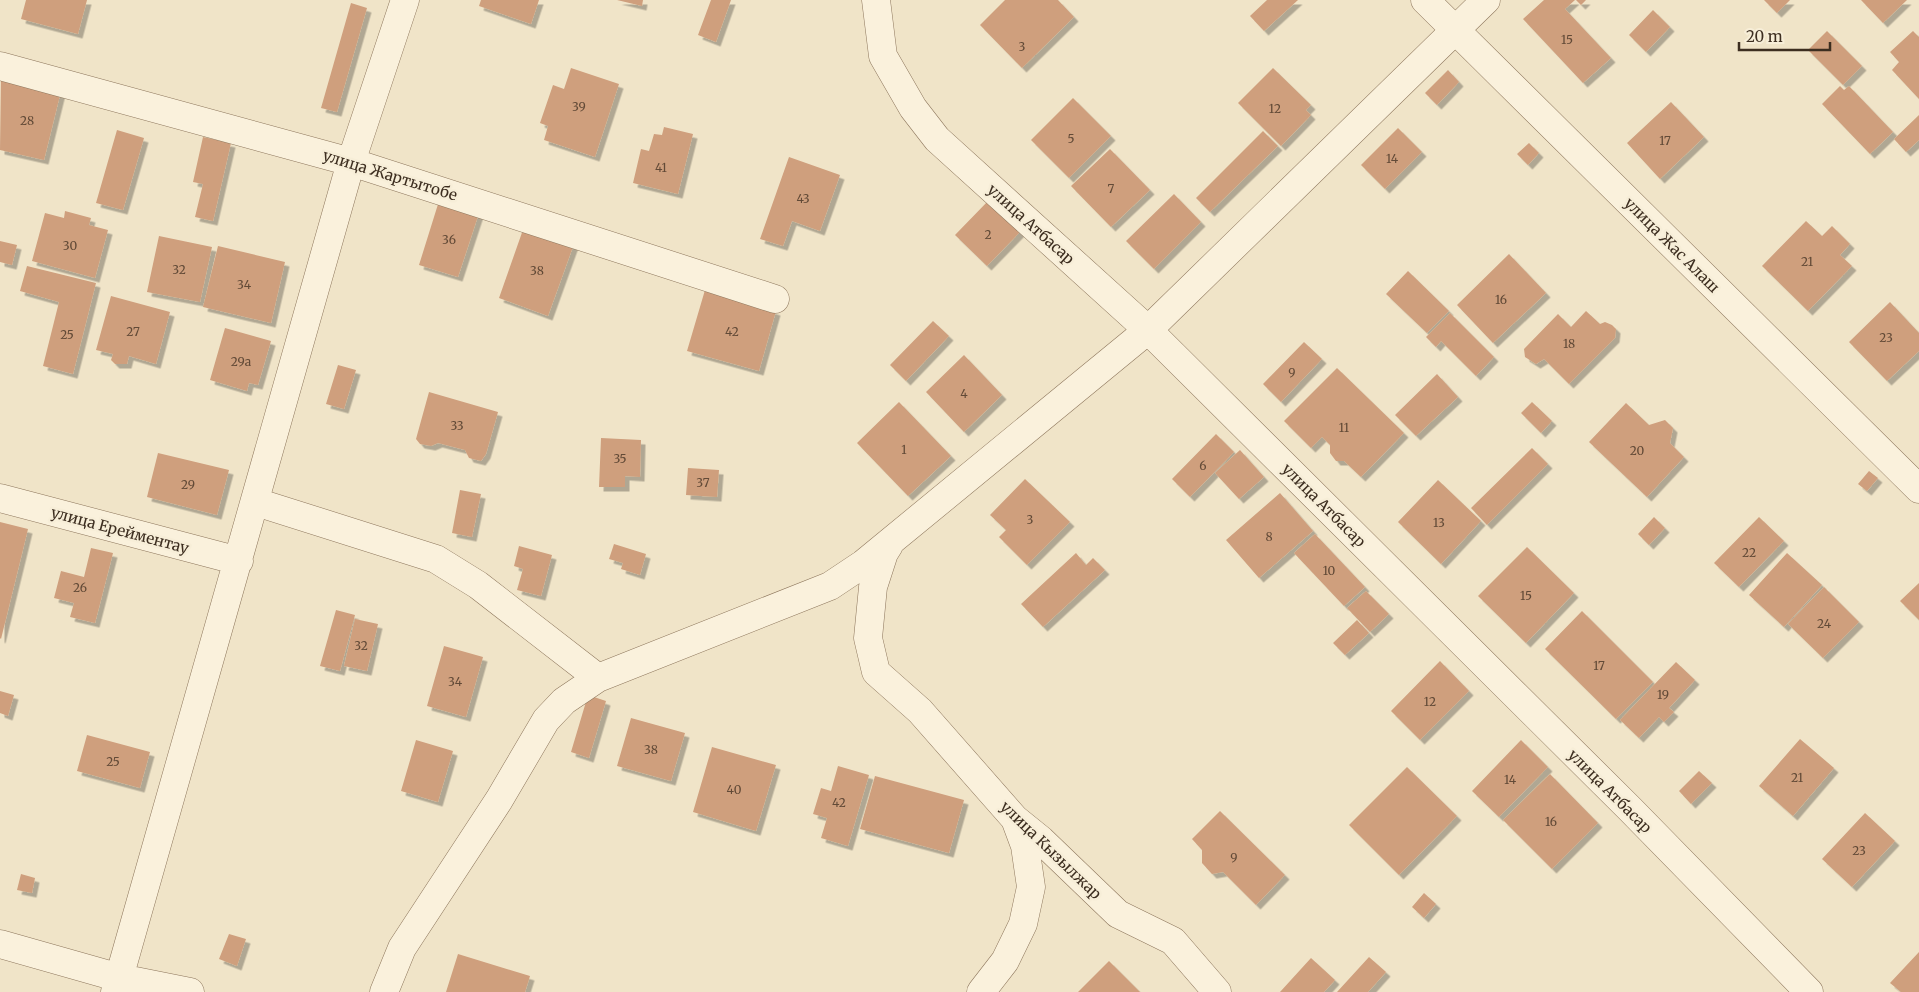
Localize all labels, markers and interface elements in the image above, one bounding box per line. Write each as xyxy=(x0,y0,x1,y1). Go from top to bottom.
scale bar xyxy=(1739,20,1830,52)
text: 20 m xyxy=(1746,27,1783,46)
house number: 15 xyxy=(1561,32,1573,47)
house number: 3 xyxy=(1019,39,1026,54)
house number: 39 xyxy=(572,99,586,114)
house number: 12 xyxy=(1269,101,1281,116)
house number: 28 xyxy=(20,113,34,128)
house number: 5 xyxy=(1067,131,1075,146)
house number: 17 xyxy=(1659,133,1671,148)
street label: улица Жартытобе xyxy=(320,146,460,205)
house number: 14 xyxy=(1386,151,1399,166)
house number: 41 xyxy=(655,160,668,175)
street label: улица Атбасар xyxy=(984,180,1078,268)
house number: 7 xyxy=(1108,181,1115,196)
house number: 43 xyxy=(796,191,810,206)
street label: улица Жас Алаш xyxy=(1620,193,1724,297)
house number: 2 xyxy=(984,227,992,242)
house number: 36 xyxy=(442,232,456,247)
house number: 30 xyxy=(63,238,77,253)
house number: 21 xyxy=(1801,254,1814,269)
house number: 32 xyxy=(172,262,186,277)
house number: 38 xyxy=(530,263,544,278)
house number: 34 xyxy=(237,277,252,292)
house number: 16 xyxy=(1495,292,1507,307)
house number: 27 xyxy=(126,324,140,339)
house number: 42 xyxy=(725,324,739,339)
house number: 25 xyxy=(60,327,74,342)
house number: 23 xyxy=(1879,330,1893,345)
house number: 18 xyxy=(1563,336,1575,351)
house number: 29а xyxy=(231,354,252,369)
house number: 9 xyxy=(1288,365,1296,380)
house number: 4 xyxy=(960,386,968,401)
house number: 33 xyxy=(450,418,464,433)
house number: 11 xyxy=(1339,420,1350,435)
house number: 1 xyxy=(901,442,907,457)
house number: 20 xyxy=(1630,443,1645,458)
house number: 35 xyxy=(613,451,627,466)
house number: 6 xyxy=(1199,458,1207,473)
street label: улица Атбасар xyxy=(1278,459,1370,551)
house number: 37 xyxy=(696,475,710,490)
house number: 29 xyxy=(181,477,195,492)
street label: улица Ерейментау xyxy=(49,502,191,558)
house number: 3 xyxy=(1027,512,1034,527)
house number: 13 xyxy=(1433,515,1445,530)
house number: 8 xyxy=(1265,529,1273,544)
house number: 22 xyxy=(1742,545,1756,560)
house number: 10 xyxy=(1323,563,1336,578)
house number: 26 xyxy=(73,580,87,595)
house number: 15 xyxy=(1520,588,1532,603)
house number: 24 xyxy=(1817,616,1832,631)
house number: 32 xyxy=(354,638,368,653)
house number: 17 xyxy=(1593,658,1605,673)
house number: 34 xyxy=(448,674,463,689)
house number: 19 xyxy=(1657,687,1669,702)
house number: 12 xyxy=(1424,694,1436,709)
house number: 38 xyxy=(644,742,658,757)
street label: улица Атбасар xyxy=(1564,745,1656,837)
house number: 25 xyxy=(106,754,120,769)
house number: 21 xyxy=(1791,770,1804,785)
house number: 14 xyxy=(1504,772,1517,787)
house number: 40 xyxy=(727,782,742,797)
house number: 42 xyxy=(832,795,846,810)
street label: улица Кызылжар xyxy=(997,797,1105,903)
house number: 16 xyxy=(1545,814,1557,829)
house number: 23 xyxy=(1852,843,1866,858)
house number: 9 xyxy=(1230,850,1238,865)

